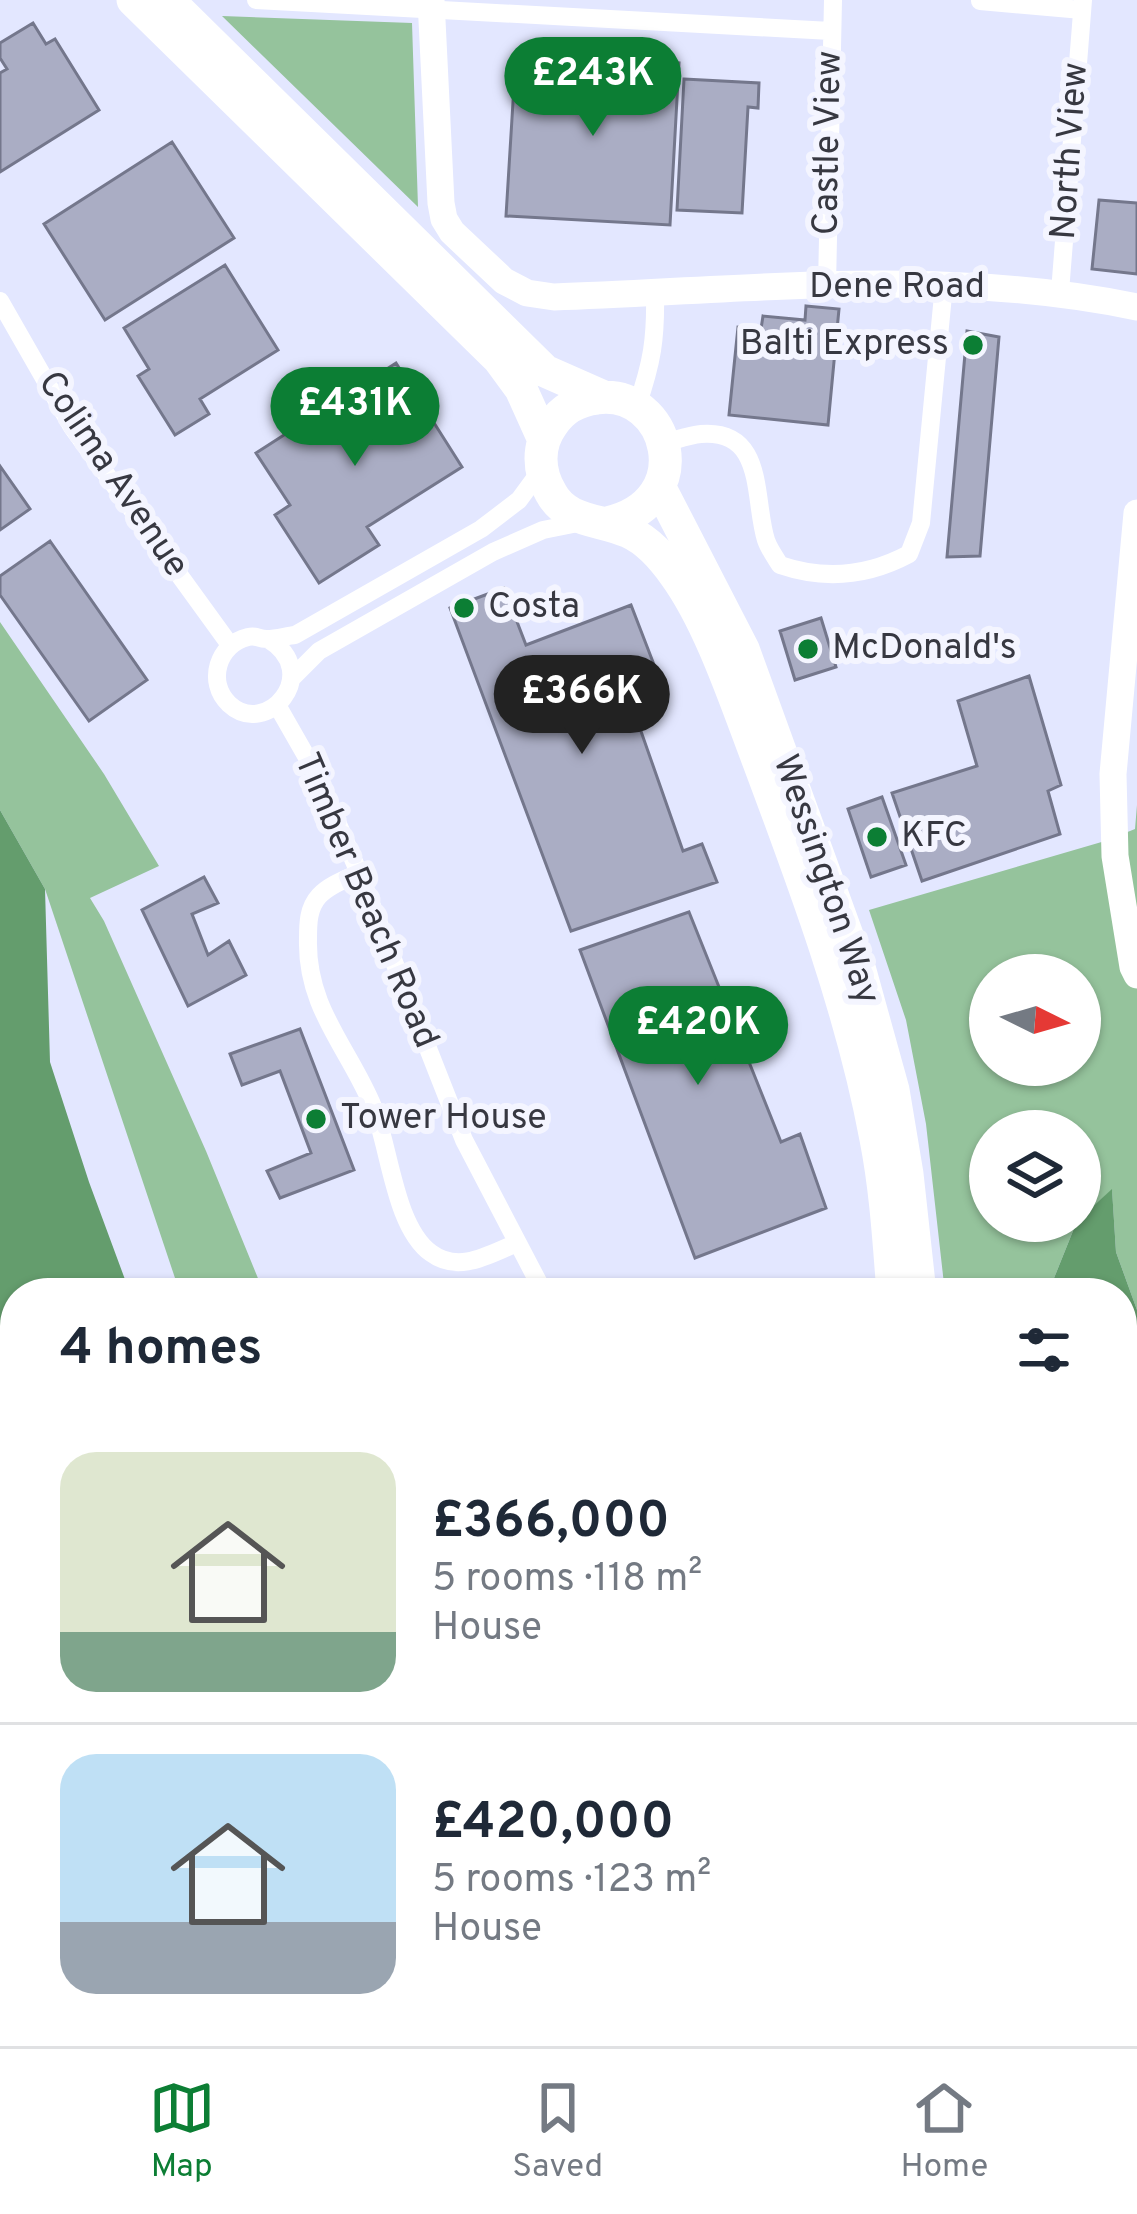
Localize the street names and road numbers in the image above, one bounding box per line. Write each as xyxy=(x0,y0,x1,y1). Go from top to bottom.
street label: Castle View xyxy=(804,50,854,236)
street label: North View xyxy=(1042,61,1100,241)
street label: Dene Road xyxy=(809,265,985,311)
street label: Colima Avenue xyxy=(26,363,198,587)
street label: Timber Beach Road xyxy=(282,746,448,1056)
street label: Wessington Way xyxy=(761,749,889,1011)

